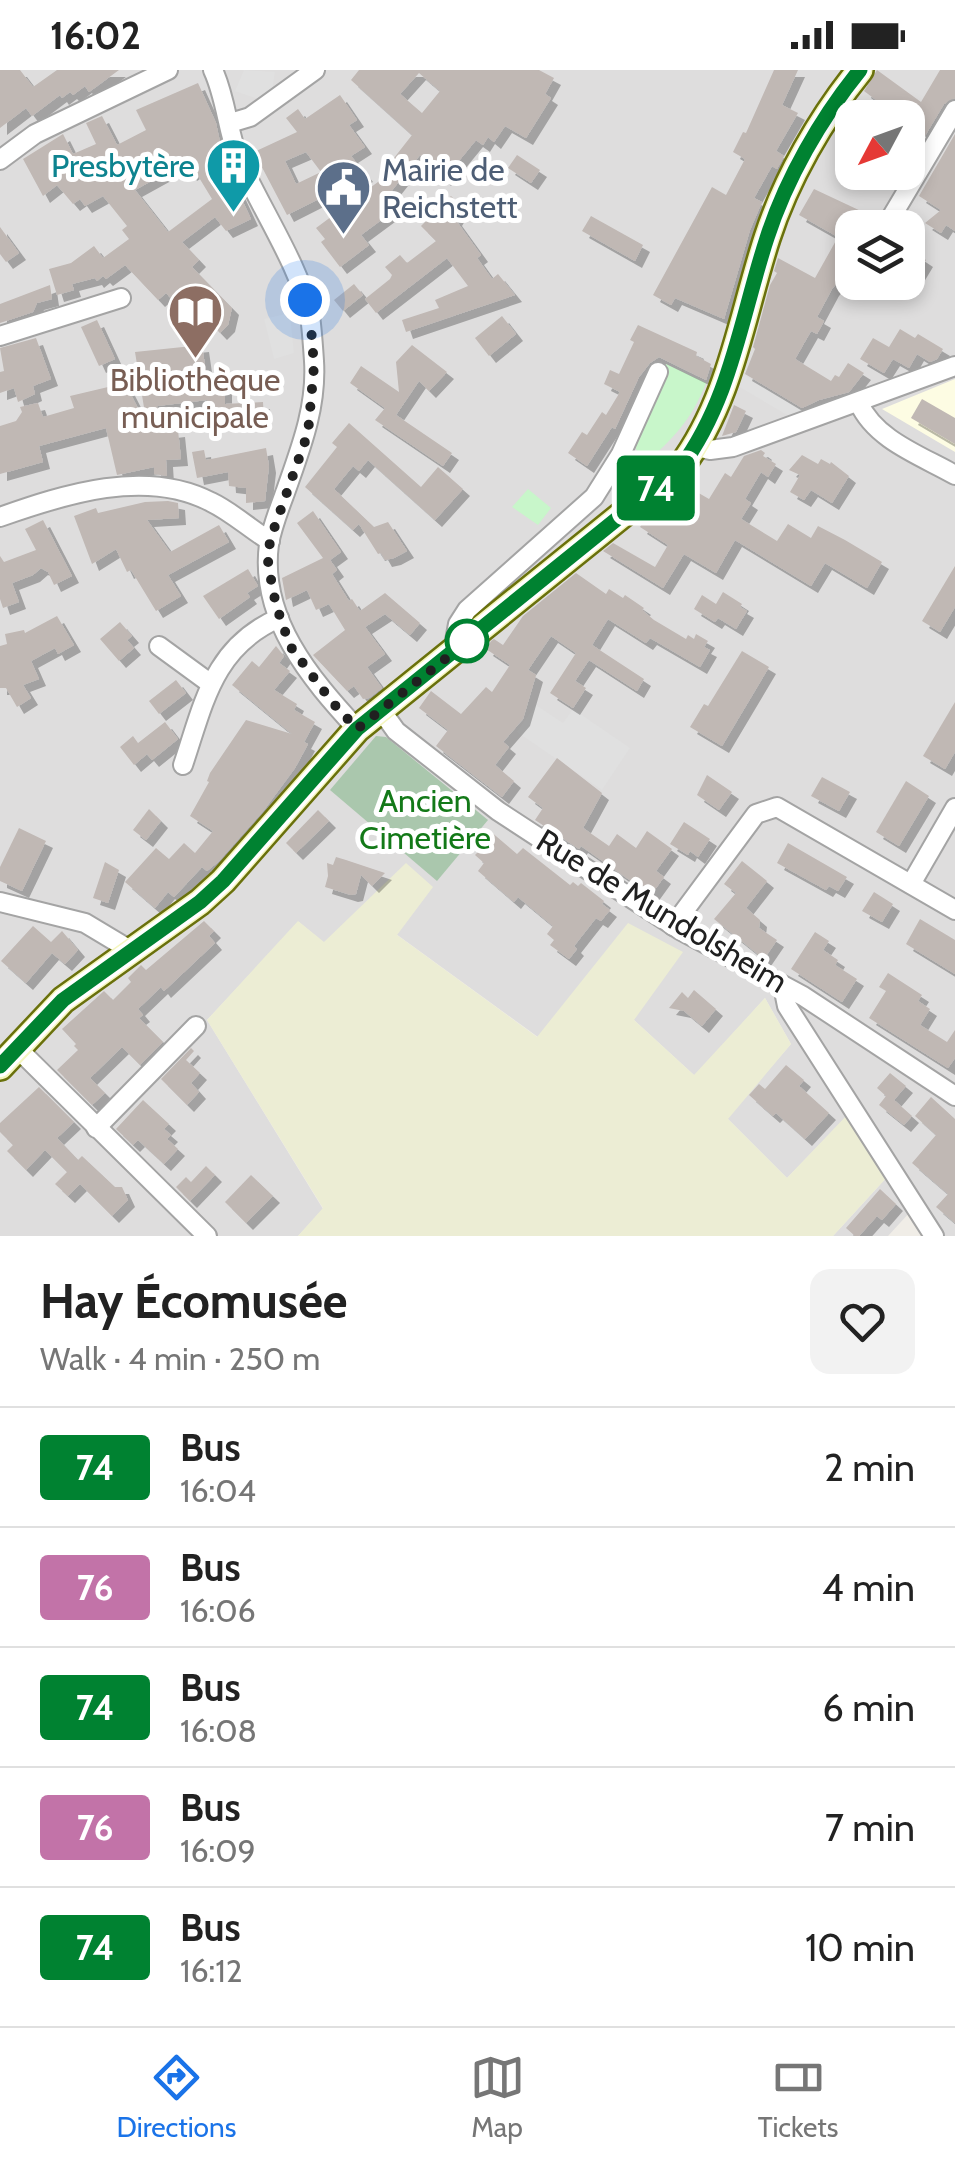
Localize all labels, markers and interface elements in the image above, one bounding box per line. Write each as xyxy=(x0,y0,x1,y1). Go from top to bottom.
text: 16:02 xyxy=(50,12,141,59)
north arrow xyxy=(835,100,925,190)
map controls xyxy=(835,100,925,300)
building icon: Presbytère xyxy=(204,136,264,215)
place label: Presbytère xyxy=(51,146,195,185)
place label: Mairie de Reichstett xyxy=(382,150,518,226)
public building icon: Mairie de Reichstett xyxy=(313,158,373,237)
button: layers xyxy=(835,210,925,300)
your location xyxy=(280,275,330,325)
library icon: Bibliothèque municipale xyxy=(165,281,225,360)
place label: Bibliothèque municipale xyxy=(110,360,280,436)
line badge: 74 xyxy=(611,456,701,520)
text: 74 xyxy=(637,467,675,510)
unlabelled marker xyxy=(446,620,488,662)
park label: Ancien Cimetière xyxy=(359,781,491,857)
street label: Rue de Mundolsheim xyxy=(530,820,795,1001)
button: heart xyxy=(810,1269,915,1374)
text: Hay Écomusée xyxy=(40,1272,348,1330)
text: Walk · 4 min · 250 m xyxy=(40,1339,320,1378)
text: Bus xyxy=(180,1424,241,1471)
text: 2 min xyxy=(824,1444,915,1491)
text: 74 xyxy=(76,1446,114,1489)
text: 16:04 xyxy=(180,1471,256,1510)
text: Bus xyxy=(180,1544,241,1591)
text: 4 min xyxy=(822,1564,915,1611)
text: 76 xyxy=(77,1566,113,1609)
text: 16:06 xyxy=(180,1591,256,1630)
text: Bus xyxy=(180,1664,241,1711)
text: 6 min xyxy=(822,1684,915,1731)
text: 74 xyxy=(76,1686,114,1729)
text: 16:08 xyxy=(180,1711,257,1750)
text: Bus xyxy=(180,1784,241,1831)
text: 7 min xyxy=(825,1804,915,1851)
text: 76 xyxy=(77,1806,113,1849)
text: 16:09 xyxy=(180,1831,256,1870)
text: Bus xyxy=(180,1904,241,1951)
text: 10 min xyxy=(805,1924,915,1971)
text: 74 xyxy=(76,1926,114,1969)
text: 16:12 xyxy=(180,1951,242,1990)
tab: Directions xyxy=(117,2050,236,2144)
tab: Map xyxy=(470,2050,525,2144)
tab: Tickets xyxy=(758,2050,838,2144)

